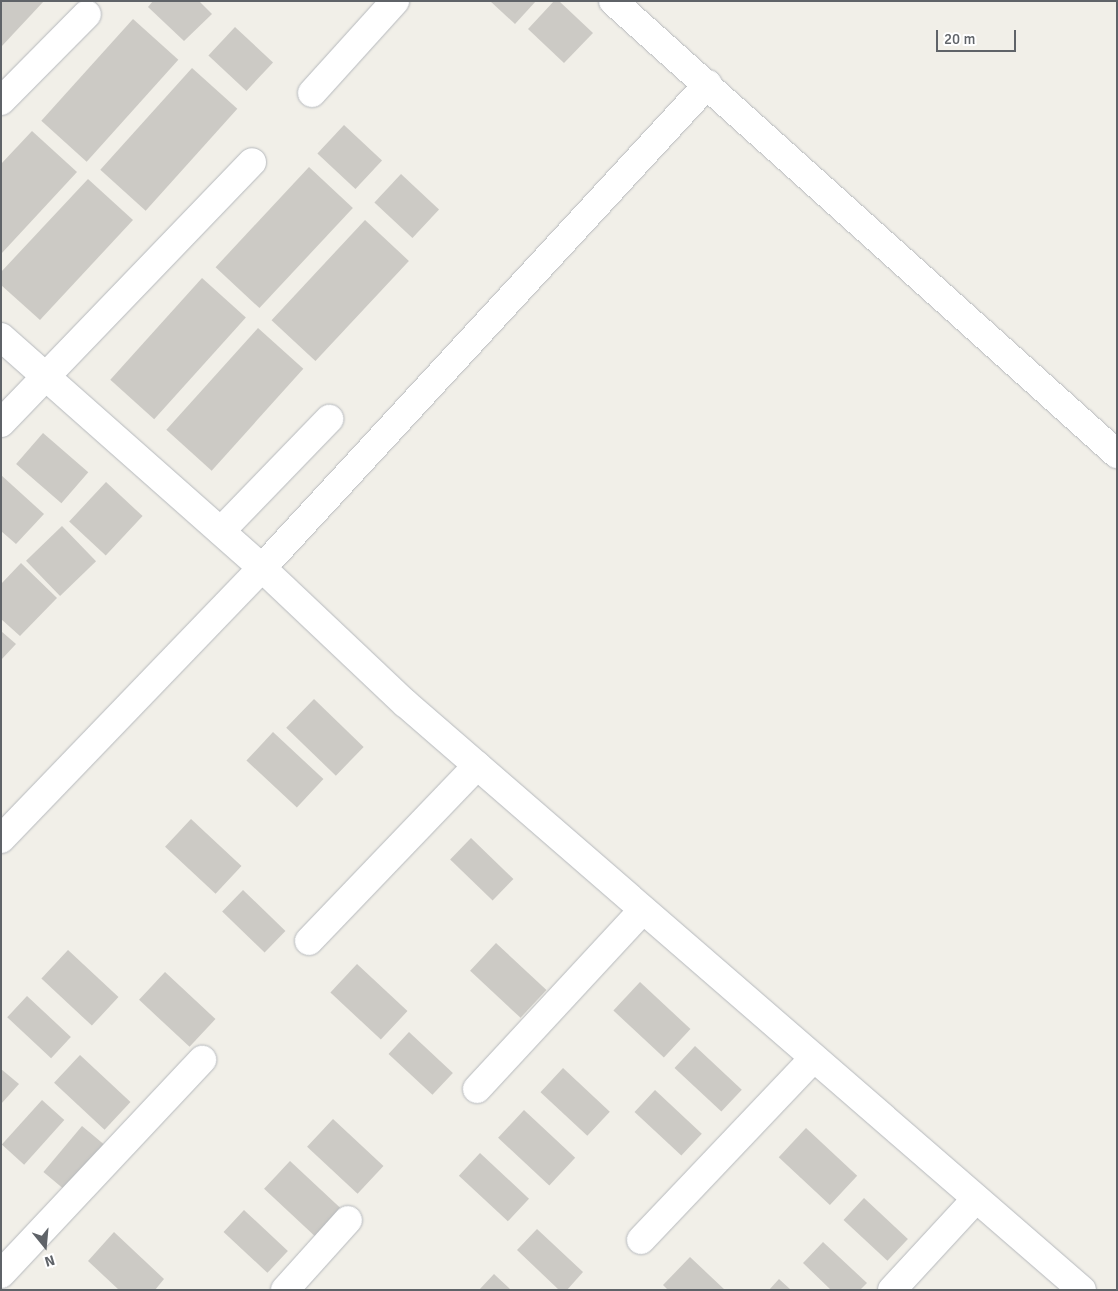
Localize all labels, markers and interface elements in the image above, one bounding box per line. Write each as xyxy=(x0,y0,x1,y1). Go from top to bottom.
scale bar xyxy=(938,20,1018,52)
text: 20 m xyxy=(944,30,975,48)
north arrow xyxy=(20,1221,70,1271)
text: N xyxy=(42,1251,57,1270)

